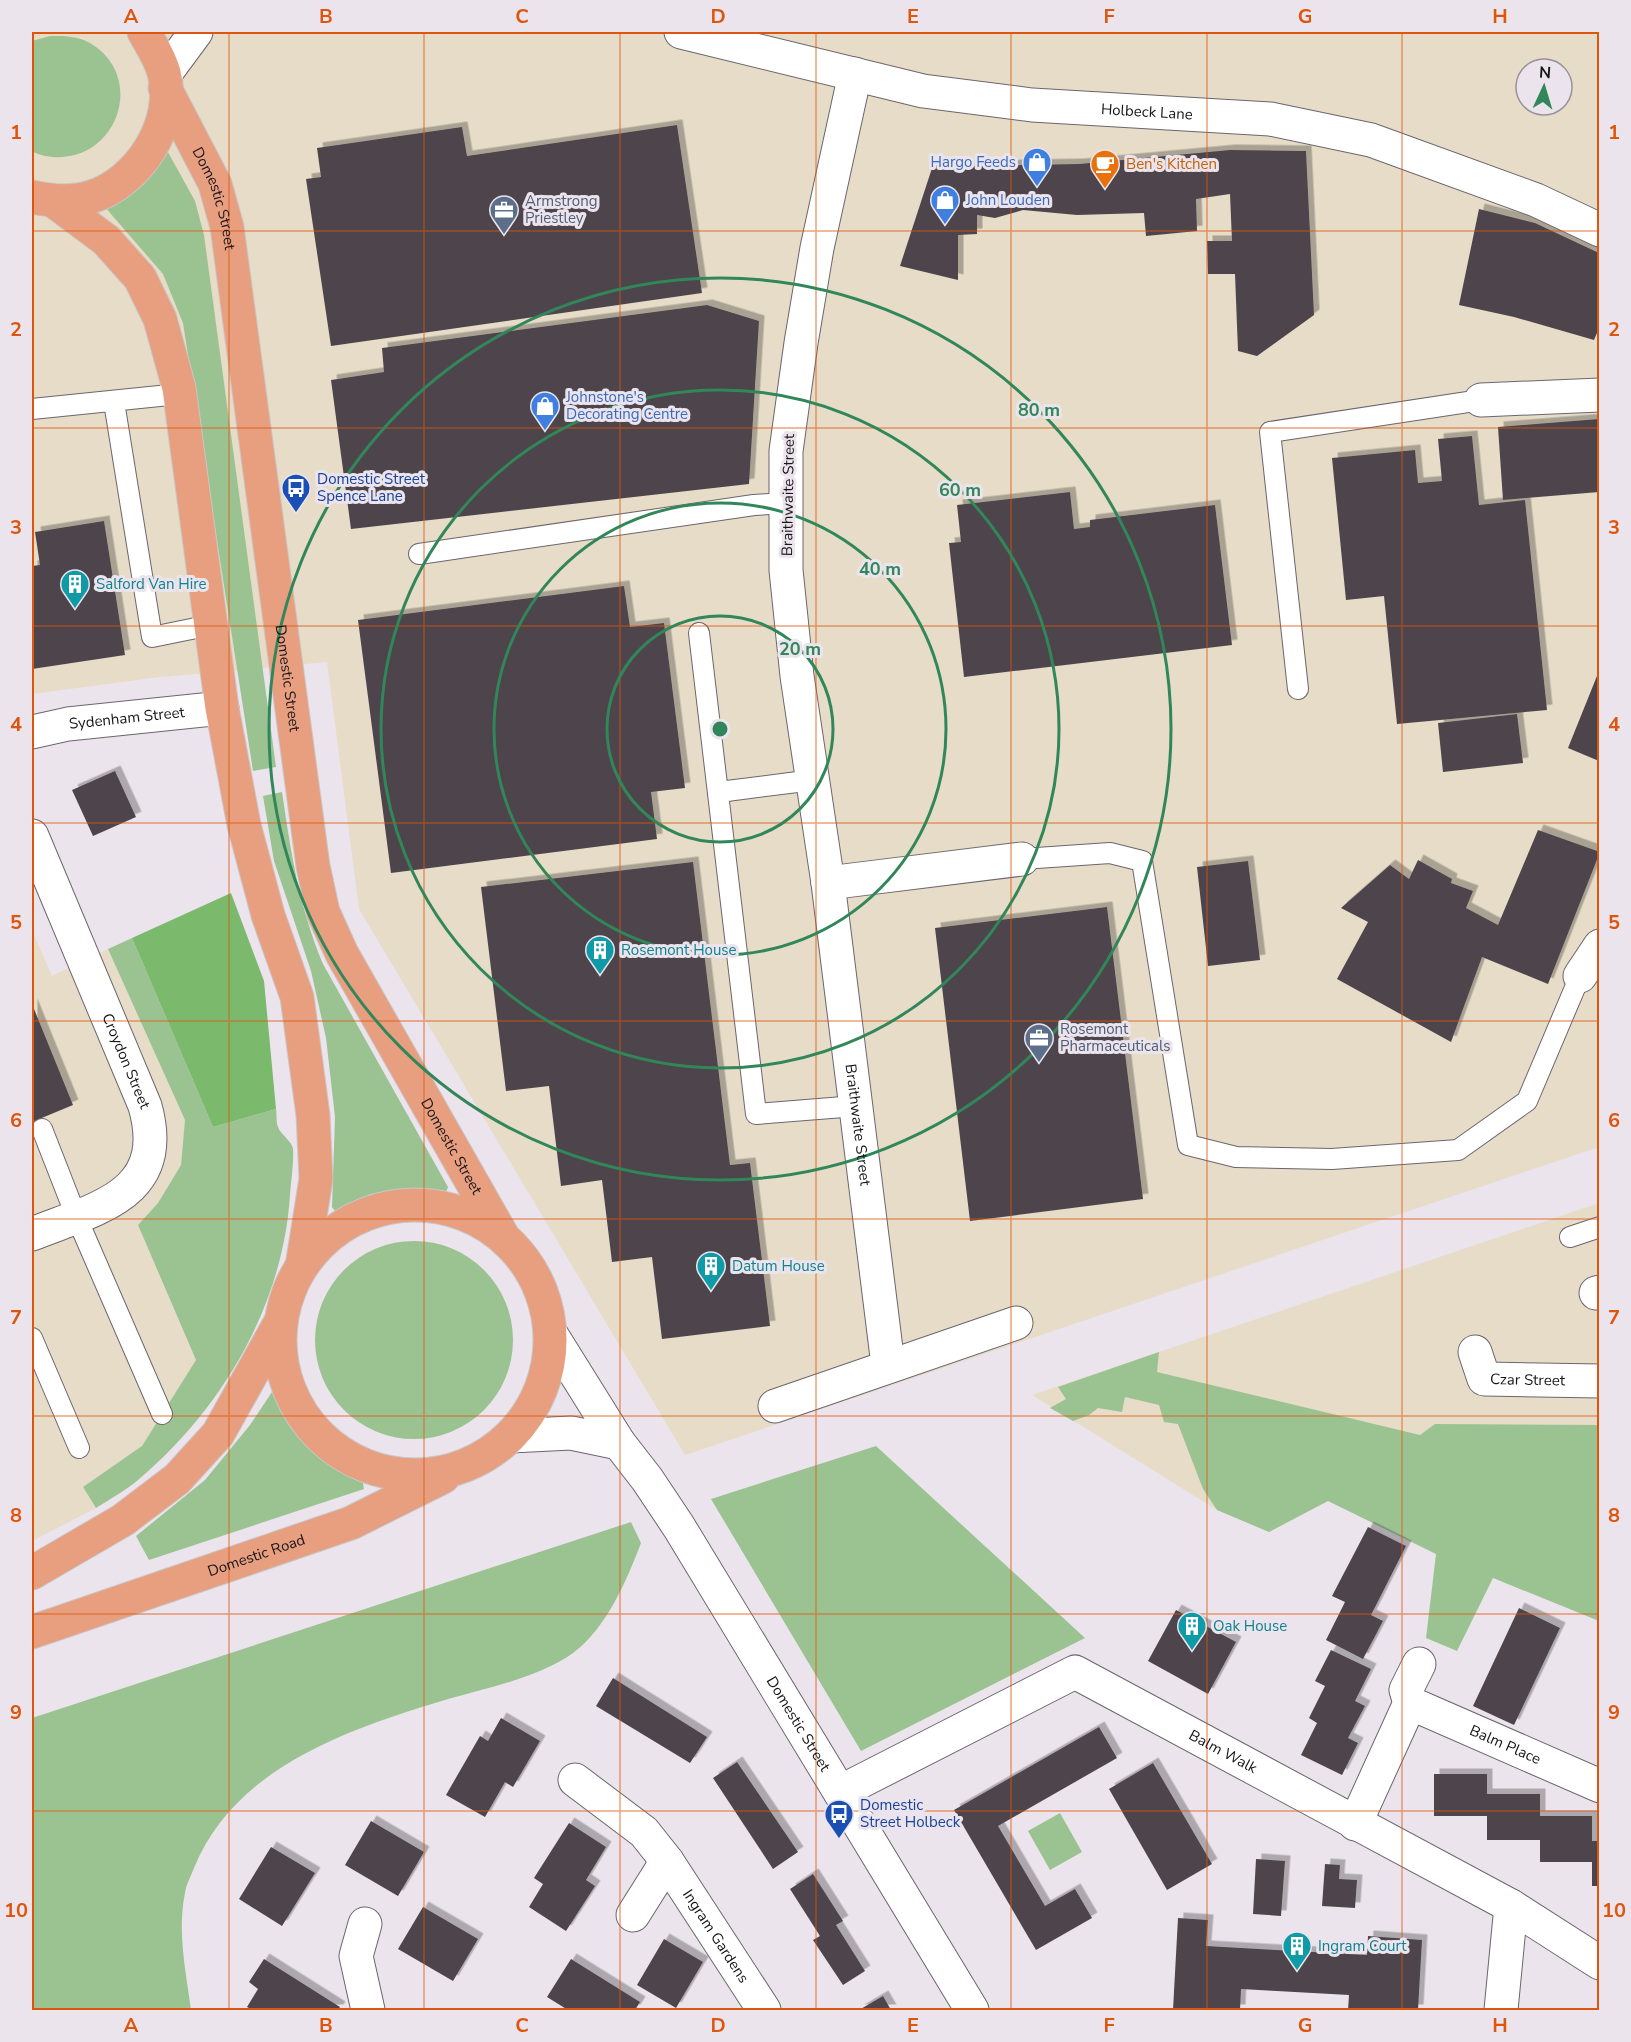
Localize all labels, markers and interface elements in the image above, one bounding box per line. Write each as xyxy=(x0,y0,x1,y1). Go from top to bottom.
text: A xyxy=(124,3,139,30)
text: B xyxy=(319,3,333,30)
text: C xyxy=(515,3,529,30)
text: D xyxy=(710,3,726,30)
text: E xyxy=(907,3,919,30)
text: F xyxy=(1103,3,1115,30)
text: G xyxy=(1298,3,1312,30)
text: H xyxy=(1492,3,1508,30)
north arrow xyxy=(1514,57,1574,117)
text: N xyxy=(1538,62,1552,84)
street label: Holbeck Lane xyxy=(1100,99,1193,124)
text: 1 xyxy=(10,119,22,146)
text: 1 xyxy=(1608,119,1620,146)
street label: Domestic Street xyxy=(188,144,240,252)
shop icon: Hargo Feeds xyxy=(1021,146,1053,188)
cafe icon: Ben's Kitchen xyxy=(1089,148,1121,190)
place label: Hargo Feeds xyxy=(931,152,1016,172)
place label: Ben's Kitchen xyxy=(1126,154,1217,174)
shop icon: John Louden xyxy=(929,184,961,226)
place label: John Louden xyxy=(965,190,1050,210)
place label: Armstrong Priestley xyxy=(525,191,597,228)
office icon: Armstrong Priestley xyxy=(488,194,520,236)
text: 2 xyxy=(10,316,22,343)
text: 2 xyxy=(1608,316,1620,343)
place label: Johnstone's Decorating Centre xyxy=(565,387,688,424)
shop icon: Johnstone's Decorating Centre xyxy=(529,390,561,432)
text: 80 m xyxy=(1018,398,1060,422)
street label: Braithwaite Street xyxy=(777,433,799,556)
place label: Domestic Street Spence Lane xyxy=(317,469,426,506)
bus stop icon: Domestic Street Spence Lane xyxy=(280,472,312,514)
text: 60 m xyxy=(939,478,981,502)
text: 3 xyxy=(10,514,22,541)
text: 3 xyxy=(1608,514,1620,541)
text: 40 m xyxy=(859,557,901,581)
building icon: Salford Van Hire xyxy=(59,568,91,610)
place label: Salford Van Hire xyxy=(96,574,206,594)
street label: Domestic Street xyxy=(271,623,305,734)
text: 20 m xyxy=(779,637,821,661)
street label: Sydenham Street xyxy=(68,702,186,734)
text: 4 xyxy=(10,711,22,738)
text: 4 xyxy=(1608,711,1620,738)
centre of rings xyxy=(710,719,730,739)
text: 5 xyxy=(10,909,22,936)
text: 5 xyxy=(1608,909,1620,936)
building icon: Rosemont House xyxy=(584,934,616,976)
place label: Rosemont House xyxy=(621,940,737,960)
street label: Croydon Street xyxy=(97,1010,155,1113)
place label: Rosemont Pharmaceuticals xyxy=(1060,1019,1170,1056)
office icon: Rosemont Pharmaceuticals xyxy=(1023,1022,1055,1064)
street label: Braithwaite Street xyxy=(841,1063,876,1188)
street label: Domestic Street xyxy=(416,1094,487,1199)
text: 6 xyxy=(10,1107,22,1134)
text: 6 xyxy=(1608,1107,1620,1134)
building icon: Datum House xyxy=(695,1250,727,1292)
place label: Datum House xyxy=(732,1256,825,1276)
text: 7 xyxy=(10,1304,22,1331)
text: 7 xyxy=(1608,1304,1620,1331)
street label: Czar Street xyxy=(1490,1369,1566,1390)
text: 8 xyxy=(10,1502,22,1529)
text: 8 xyxy=(1608,1502,1620,1529)
street label: Domestic Road xyxy=(205,1529,308,1581)
building icon: Oak House xyxy=(1176,1610,1208,1652)
place label: Oak House xyxy=(1213,1616,1287,1636)
street label: Domestic Street xyxy=(762,1672,835,1776)
text: 9 xyxy=(10,1699,22,1726)
text: 9 xyxy=(1608,1699,1620,1726)
street label: Balm Place xyxy=(1467,1720,1544,1769)
street label: Balm Walk xyxy=(1185,1725,1261,1778)
place label: Domestic Street Holbeck xyxy=(860,1795,961,1832)
bus stop icon: Domestic Street Holbeck xyxy=(823,1798,855,1840)
street label: Ingram Gardens xyxy=(678,1885,754,1987)
text: 10 xyxy=(4,1897,28,1924)
text: 10 xyxy=(1602,1897,1626,1924)
building icon: Ingram Court xyxy=(1281,1930,1313,1972)
place label: Ingram Court xyxy=(1318,1936,1407,1956)
text: A xyxy=(124,2012,139,2039)
text: B xyxy=(319,2012,333,2039)
text: C xyxy=(515,2012,529,2039)
text: D xyxy=(710,2012,726,2039)
text: E xyxy=(907,2012,919,2039)
text: F xyxy=(1103,2012,1115,2039)
text: G xyxy=(1298,2012,1312,2039)
text: H xyxy=(1492,2012,1508,2039)

